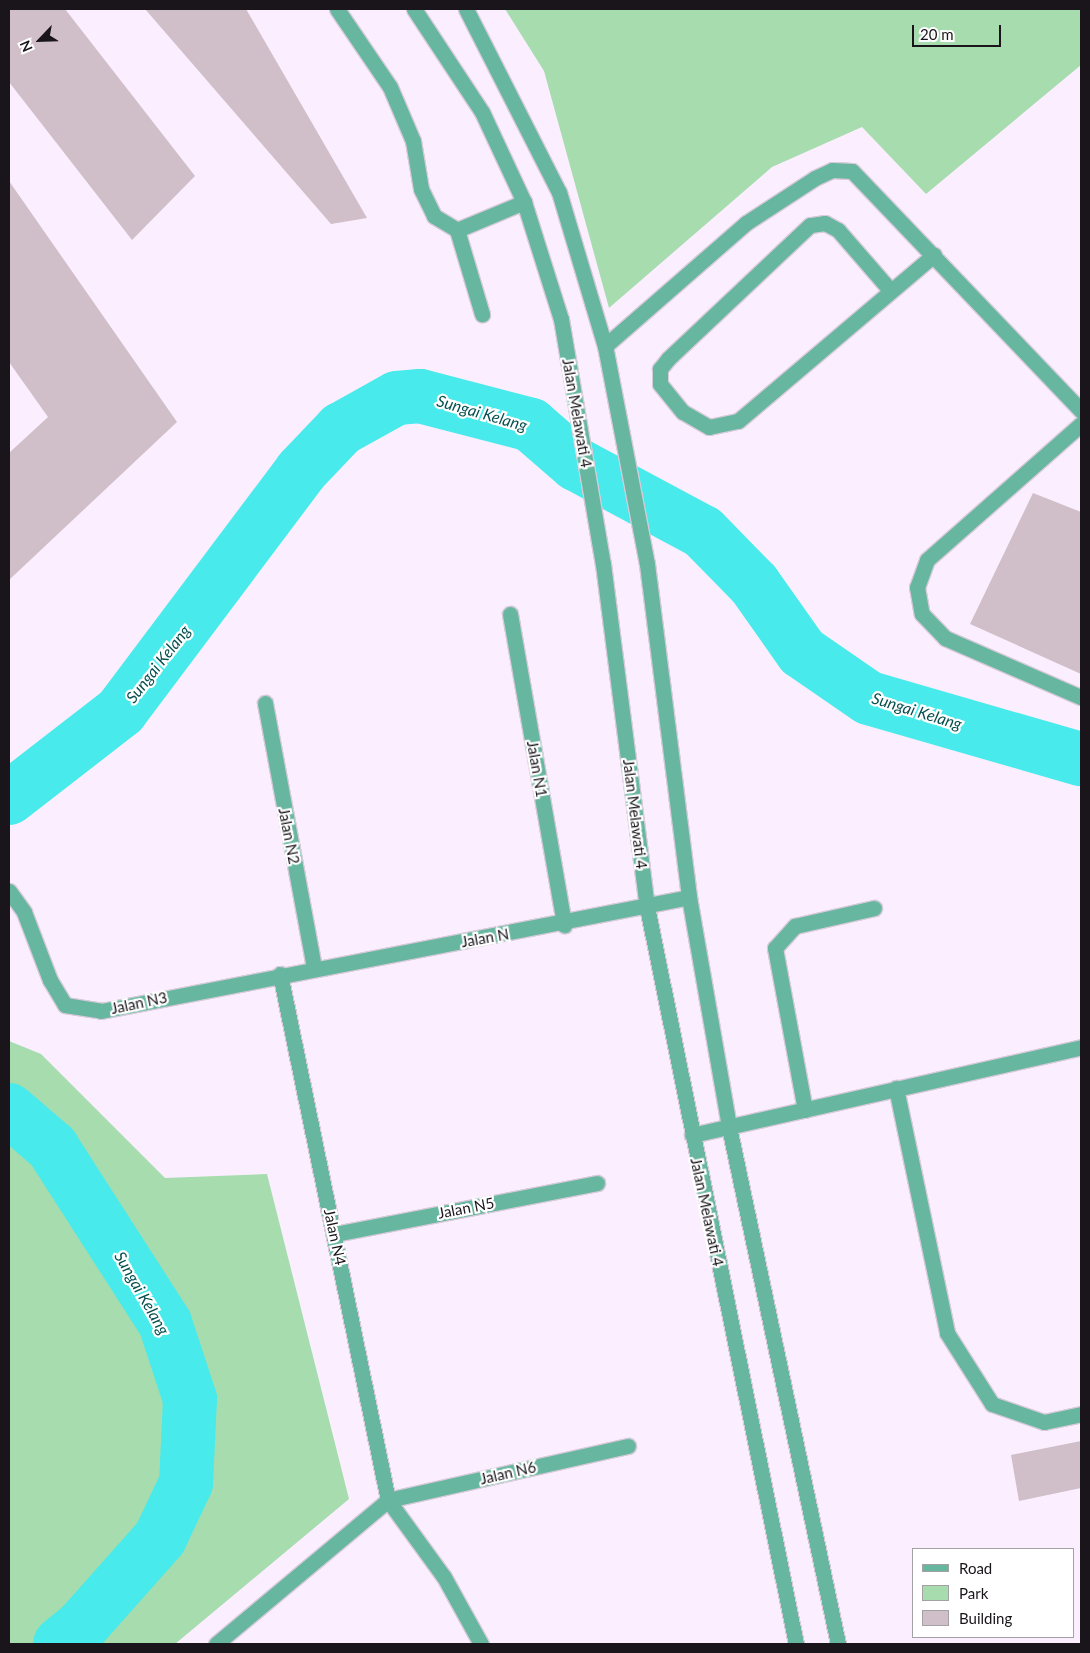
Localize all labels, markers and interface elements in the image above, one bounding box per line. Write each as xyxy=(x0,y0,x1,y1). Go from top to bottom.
north arrow xyxy=(15,15,65,65)
scale bar xyxy=(915,15,1004,47)
text: 20 m xyxy=(920,25,954,43)
text: N xyxy=(16,38,36,55)
street label: Jalan Melawati 4 xyxy=(559,357,595,469)
water label: Sungai Kelang xyxy=(435,391,529,435)
water label: Sungai Kelang xyxy=(122,621,194,707)
water label: Sungai Kelang xyxy=(870,688,964,734)
street label: Jalan N1 xyxy=(523,739,551,799)
street label: Jalan Melawati 4 xyxy=(619,758,651,870)
street label: Jalan N2 xyxy=(275,806,303,866)
street label: Jalan N xyxy=(460,925,510,951)
street label: Jalan N3 xyxy=(109,988,169,1018)
street label: Jalan Melawati 4 xyxy=(687,1156,727,1268)
street label: Jalan N5 xyxy=(436,1194,496,1222)
street label: Jalan N4 xyxy=(320,1207,350,1267)
water label: Sungai Kelang xyxy=(110,1248,174,1338)
street label: Jalan N6 xyxy=(478,1458,538,1488)
legend xyxy=(912,1548,1075,1638)
text: Road xyxy=(959,1559,992,1577)
text: Park xyxy=(959,1584,988,1602)
text: Building xyxy=(959,1609,1012,1627)

